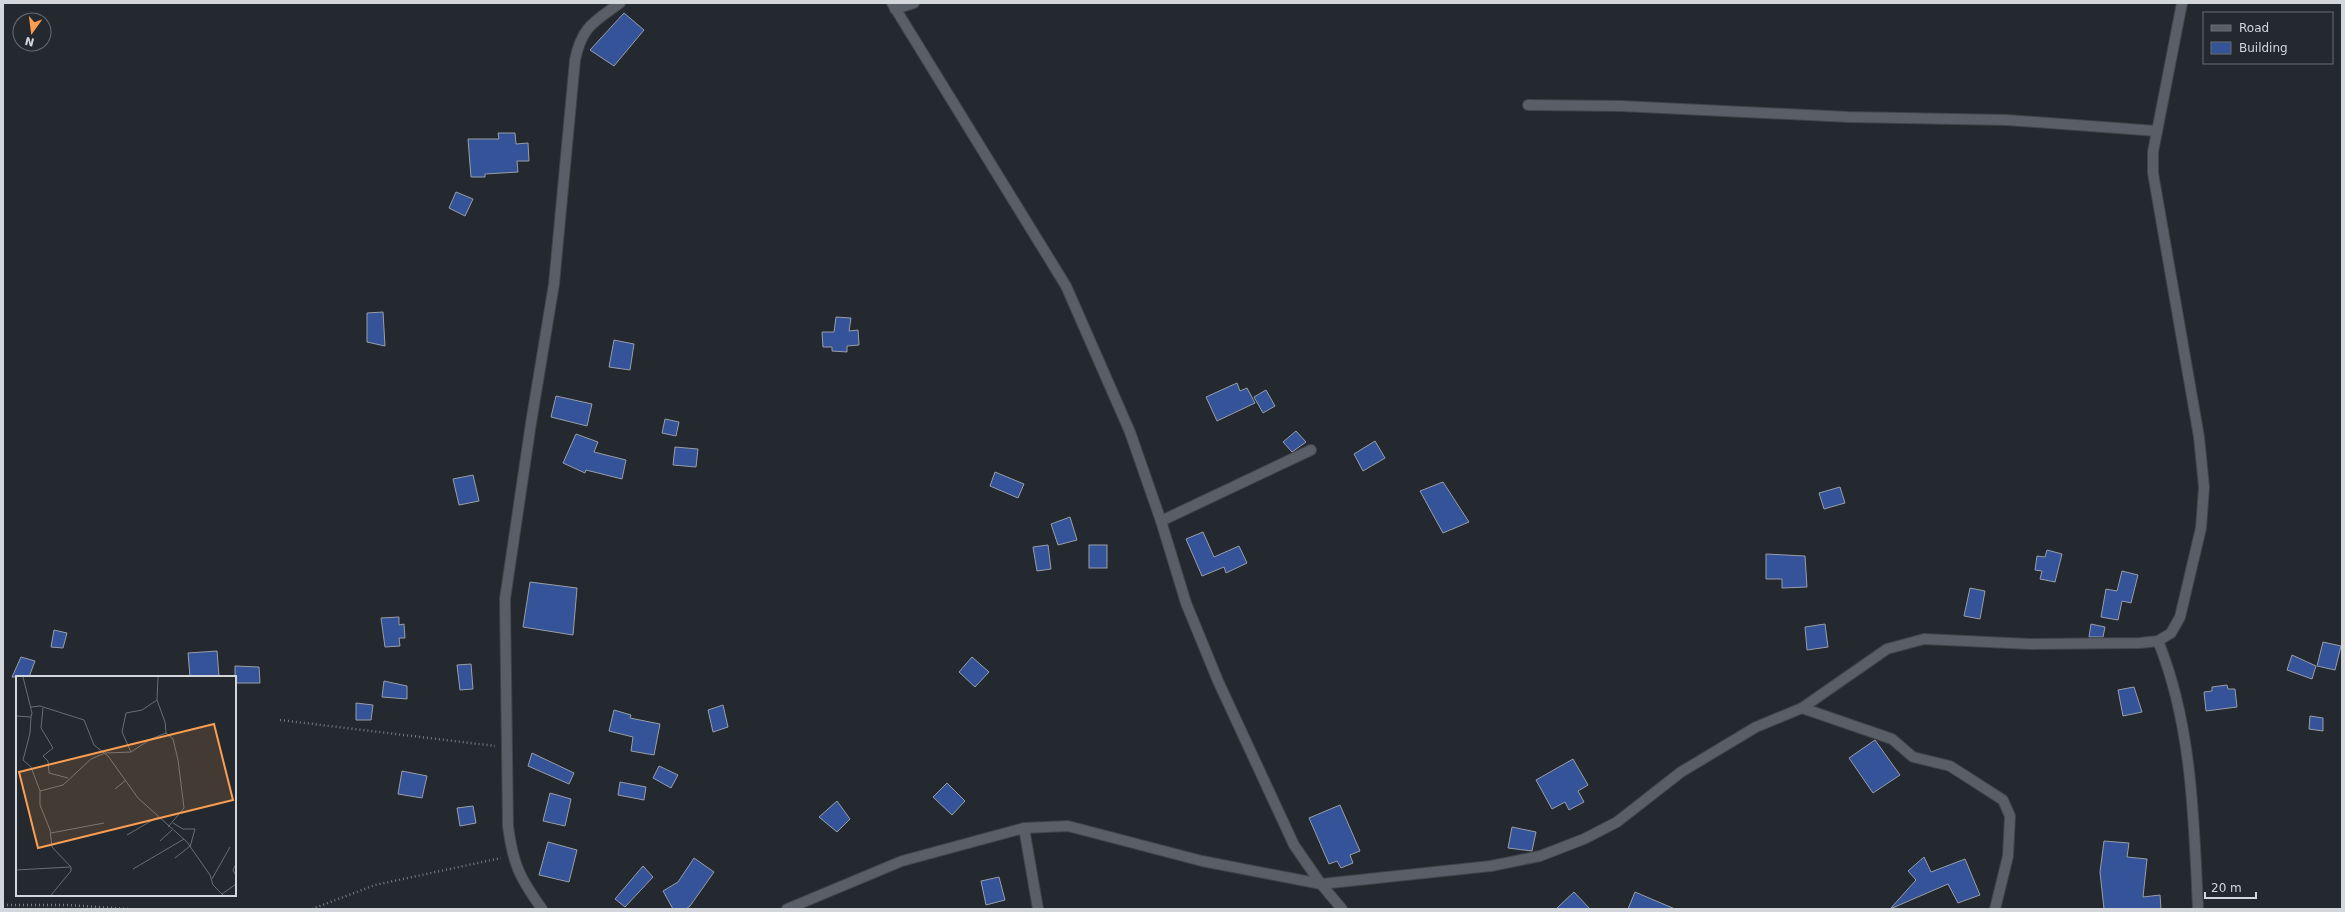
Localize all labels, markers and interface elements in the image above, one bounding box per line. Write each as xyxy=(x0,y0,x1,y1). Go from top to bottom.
north arrow xyxy=(12,12,52,52)
legend xyxy=(2203,12,2333,64)
text: Road xyxy=(2239,21,2269,35)
text: N xyxy=(24,34,36,49)
text: Building xyxy=(2239,41,2288,55)
inset map xyxy=(16,676,236,896)
scale bar xyxy=(2205,874,2256,900)
text: 20 m xyxy=(2211,881,2242,895)

